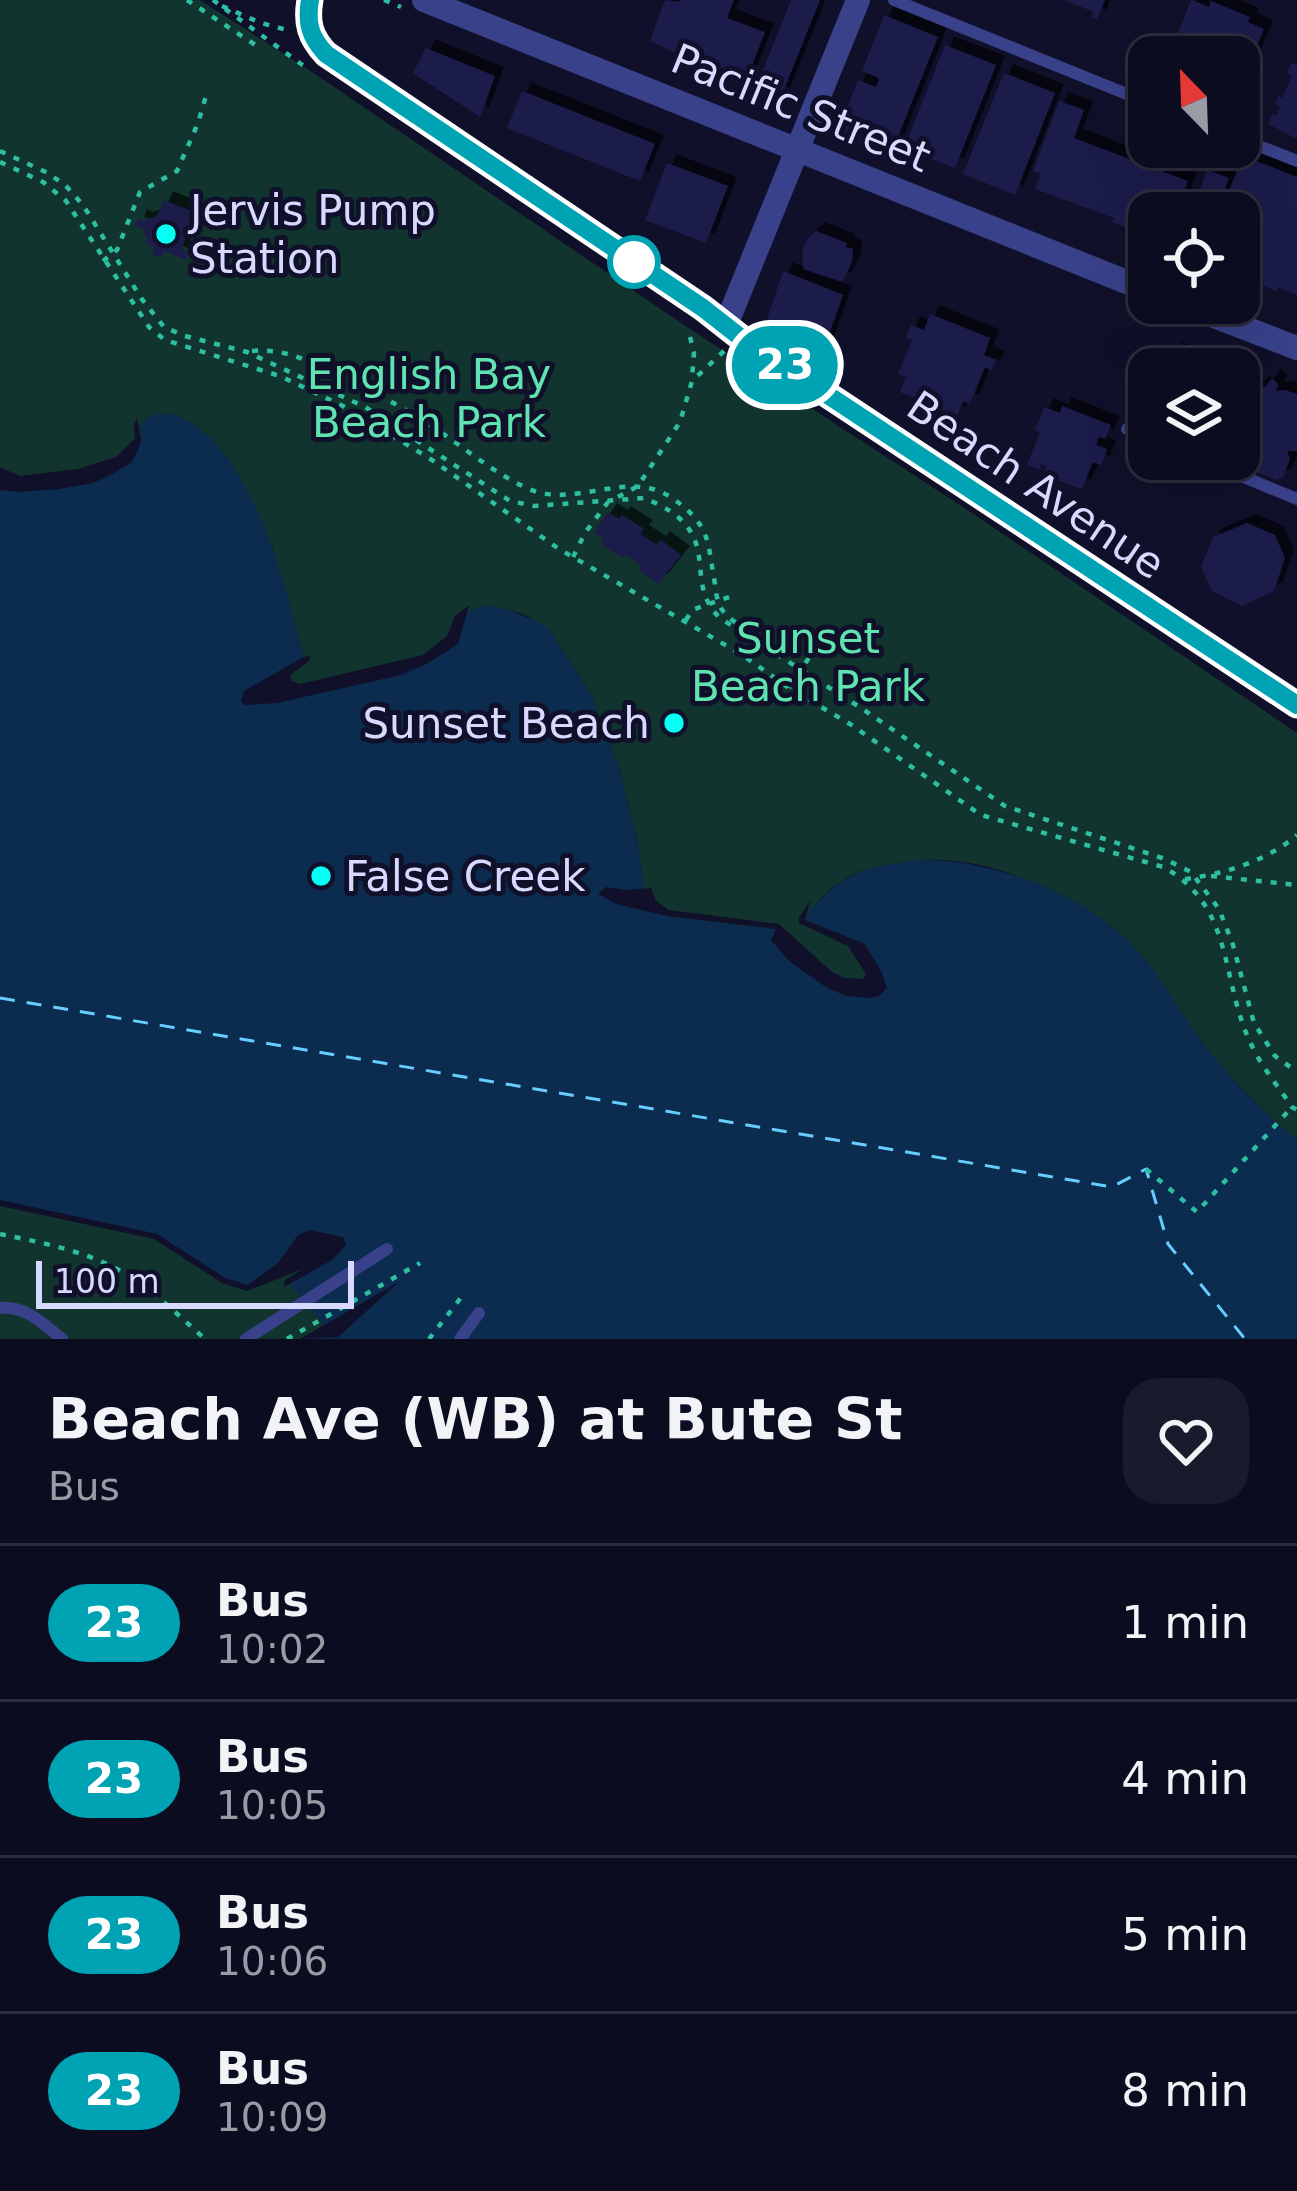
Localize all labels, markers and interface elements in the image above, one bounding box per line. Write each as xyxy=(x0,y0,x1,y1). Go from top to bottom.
street label: Pacific Street xyxy=(665,34,937,182)
north arrow xyxy=(1128,36,1260,168)
map controls xyxy=(1128,36,1260,480)
place label: Jervis Pump Station xyxy=(187,186,436,283)
button: locate xyxy=(1128,192,1260,324)
marker: Jervis Pump Station xyxy=(153,221,179,247)
unlabelled marker xyxy=(609,237,659,287)
line badge: 23 xyxy=(731,326,839,404)
text: 23 xyxy=(756,340,814,389)
button: layers xyxy=(1128,348,1260,480)
park label: English Bay Beach Park xyxy=(307,350,551,447)
street label: Beach Avenue xyxy=(898,381,1174,589)
park label: Sunset Beach Park xyxy=(691,614,926,711)
place label: Sunset Beach xyxy=(362,699,650,748)
marker: Sunset Beach xyxy=(661,710,687,736)
place label: False Creek xyxy=(345,852,586,901)
marker: False Creek xyxy=(308,863,334,889)
scale bar xyxy=(36,1255,354,1308)
text: 100 m xyxy=(54,1262,160,1301)
button: heart xyxy=(1123,1378,1249,1504)
text: Beach Ave (WB) at Bute St xyxy=(48,1386,902,1452)
text: Bus xyxy=(48,1464,120,1509)
text: Bus xyxy=(216,1574,309,1627)
text: 1 min xyxy=(1121,1596,1249,1649)
text: 23 xyxy=(85,1598,143,1647)
text: 10:02 xyxy=(216,1627,328,1672)
text: Bus xyxy=(216,1730,309,1783)
text: 4 min xyxy=(1121,1752,1249,1805)
text: 23 xyxy=(85,1754,143,1803)
text: 10:05 xyxy=(216,1783,328,1828)
text: Bus xyxy=(216,1886,309,1939)
text: 5 min xyxy=(1121,1908,1249,1961)
text: 23 xyxy=(85,1910,143,1959)
text: 10:06 xyxy=(216,1939,328,1984)
text: Bus xyxy=(216,2042,309,2095)
text: 8 min xyxy=(1121,2064,1249,2117)
text: 23 xyxy=(85,2066,143,2115)
text: 10:09 xyxy=(216,2095,328,2140)

